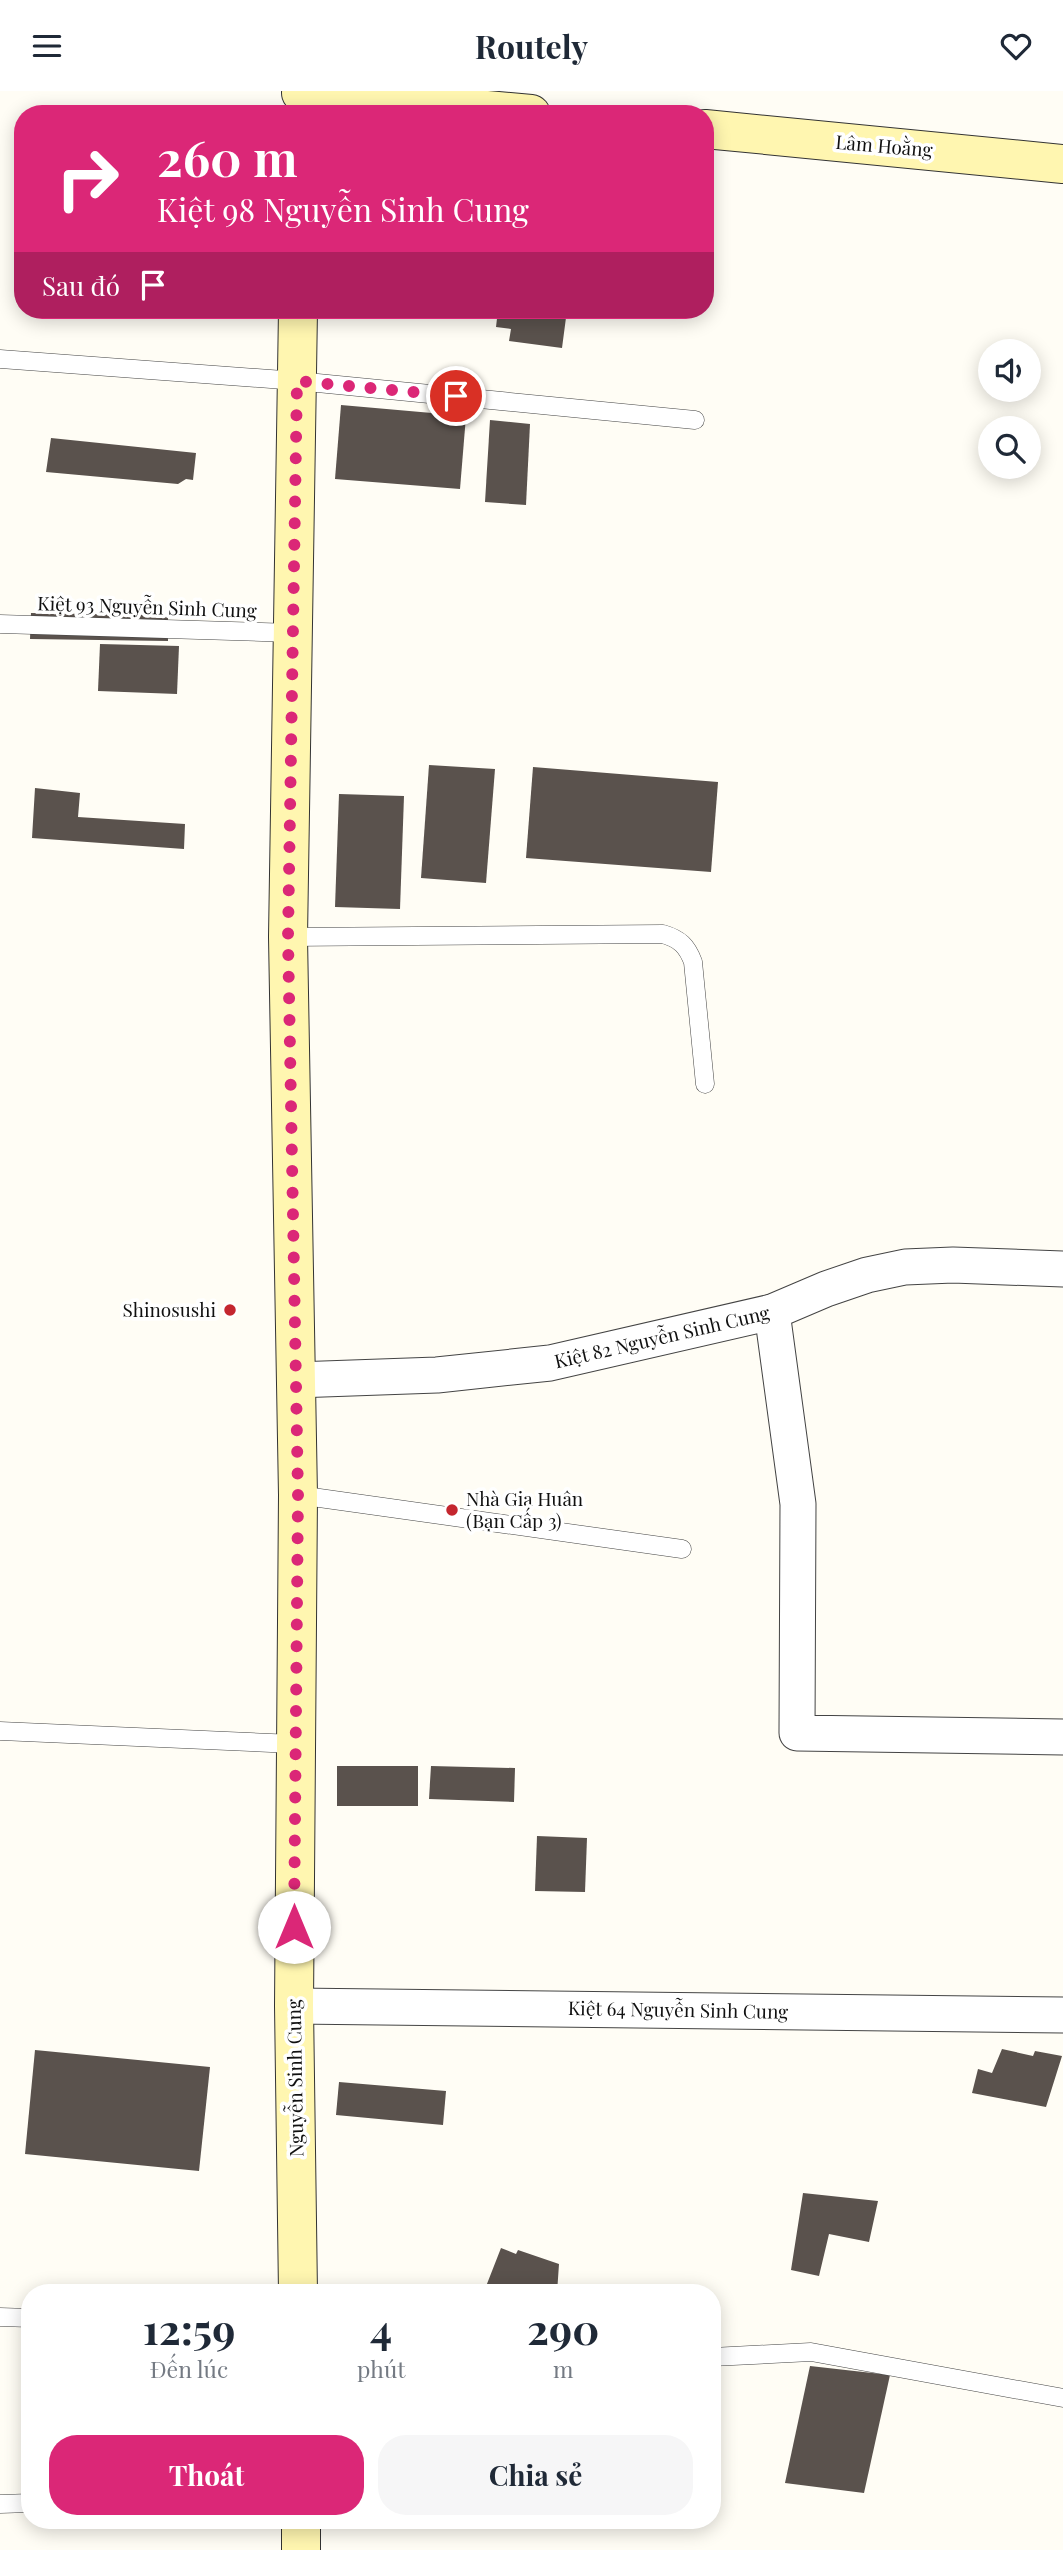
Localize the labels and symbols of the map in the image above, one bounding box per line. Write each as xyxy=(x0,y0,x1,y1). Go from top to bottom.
street label: Lâm Hoằng xyxy=(834,128,934,162)
pin xyxy=(426,366,486,426)
street label: Kiệt 93 Nguyễn Sinh Cung xyxy=(37,589,257,623)
place label: Shinosushi xyxy=(122,1296,216,1322)
street label: Kiệt 82 Nguyễn Sinh Cung xyxy=(552,1299,772,1373)
marker: Shinosushi xyxy=(222,1302,238,1318)
place label: Nhà Gia Huân (Bạn Cấp 3) xyxy=(466,1485,584,1533)
marker: Nhà Gia Huân (Bạn Cấp 3) xyxy=(444,1502,460,1518)
position arrow xyxy=(257,1890,331,1964)
street label: Kiệt 64 Nguyễn Sinh Cung xyxy=(568,1994,788,2024)
street label: Nguyễn Sinh Cung xyxy=(280,1999,308,2157)

